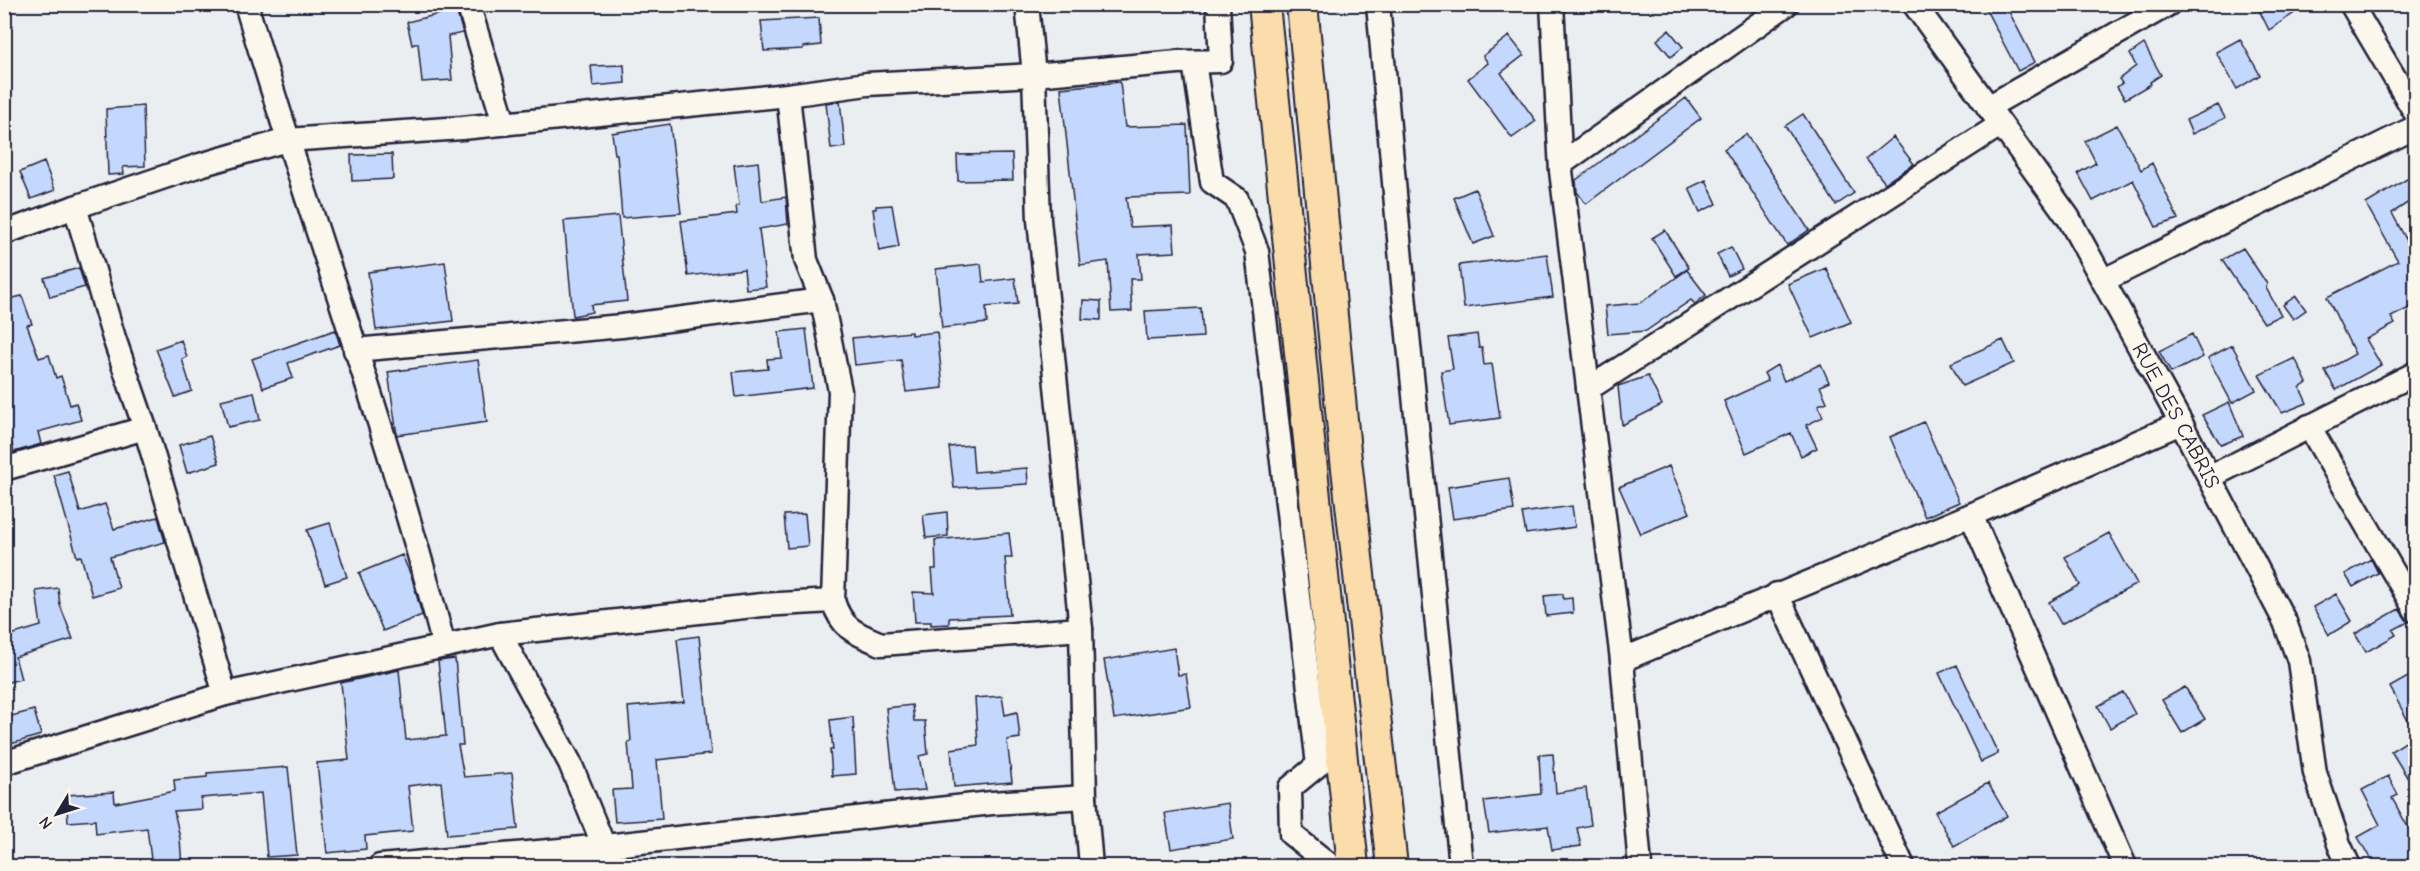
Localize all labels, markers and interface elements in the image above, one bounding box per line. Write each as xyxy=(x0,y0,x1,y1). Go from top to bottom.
street label: RUE DES CABRIS xyxy=(2127,339,2225,492)
north arrow xyxy=(27,784,87,844)
text: N xyxy=(36,813,56,832)

